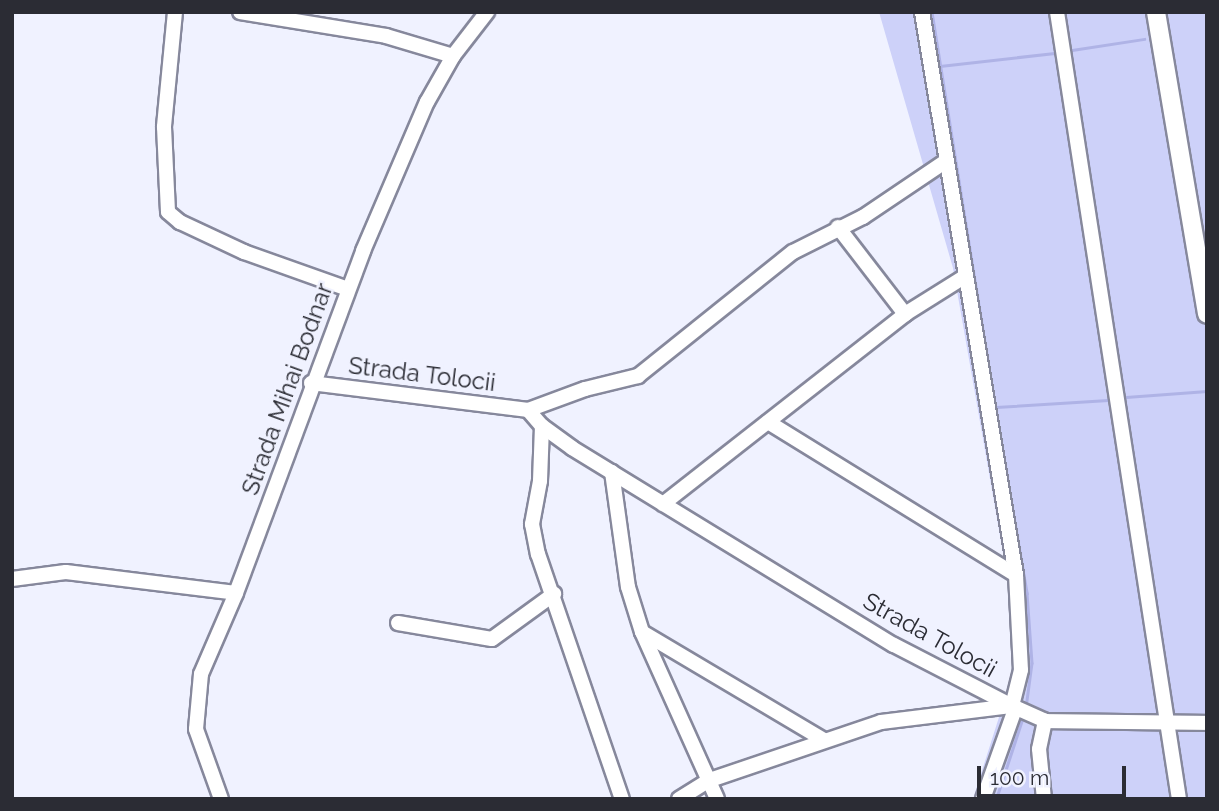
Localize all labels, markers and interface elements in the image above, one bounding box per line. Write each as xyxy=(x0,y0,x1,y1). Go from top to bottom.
street label: Strada Mihai Bodnar xyxy=(235,279,339,499)
street label: Strada Tolocii xyxy=(346,351,498,397)
street label: Strada Tolocii xyxy=(858,586,1002,684)
scale bar xyxy=(981,752,1130,796)
text: 100 m xyxy=(990,765,1049,790)

